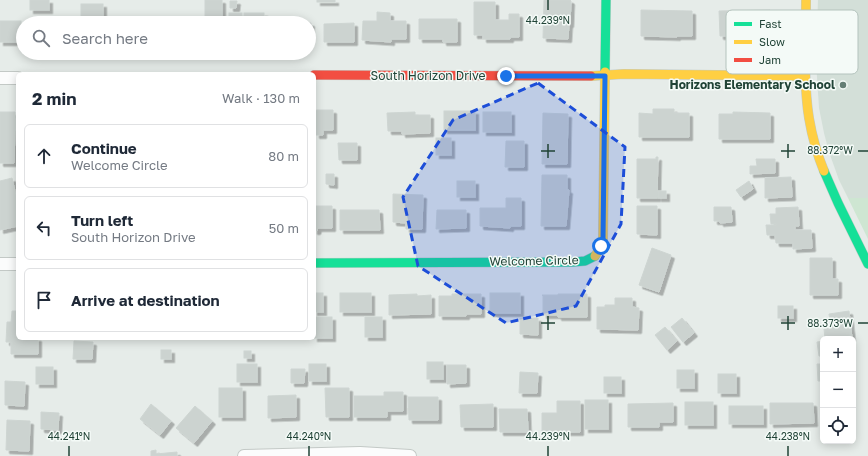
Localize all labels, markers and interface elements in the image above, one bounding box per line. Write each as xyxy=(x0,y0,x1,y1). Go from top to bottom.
legend xyxy=(726,10,858,74)
text: 44.239°N xyxy=(526,14,570,26)
search box xyxy=(16,16,316,60)
text: Fast xyxy=(759,17,782,30)
icon: search xyxy=(30,27,52,49)
text: Search here xyxy=(62,29,148,47)
text: Slow xyxy=(759,35,785,48)
text: Jam xyxy=(759,53,781,66)
route end xyxy=(497,67,515,85)
street label: South Horizon Drive xyxy=(371,68,486,83)
place label: Horizons Elementary School xyxy=(670,77,835,92)
marker: Horizons Elementary School xyxy=(838,80,848,90)
text: 2 min xyxy=(32,88,76,109)
text: Walk · 130 m xyxy=(222,90,300,106)
text: Continue xyxy=(71,139,137,157)
text: 88.372°W xyxy=(807,144,853,156)
icon: ahead xyxy=(33,145,55,167)
text: 80 m xyxy=(268,148,299,164)
text: Welcome Circle xyxy=(71,157,168,173)
text: Turn left xyxy=(71,211,133,229)
icon: left xyxy=(33,217,55,239)
text: 50 m xyxy=(269,220,299,236)
text: South Horizon Drive xyxy=(71,229,196,245)
route start xyxy=(592,237,610,255)
street label: Welcome Circle xyxy=(489,252,579,269)
icon: arrive xyxy=(33,289,55,311)
text: Arrive at destination xyxy=(71,291,220,309)
text: 88.373°W xyxy=(807,317,853,329)
map controls xyxy=(820,336,856,444)
button: + xyxy=(820,336,856,372)
button: − xyxy=(820,372,856,408)
button: locate xyxy=(820,408,856,444)
text: 44.241°N xyxy=(48,430,90,442)
text: 44.240°N xyxy=(287,430,331,442)
text: 44.239°N xyxy=(526,430,570,442)
text: 44.238°N xyxy=(766,430,810,442)

